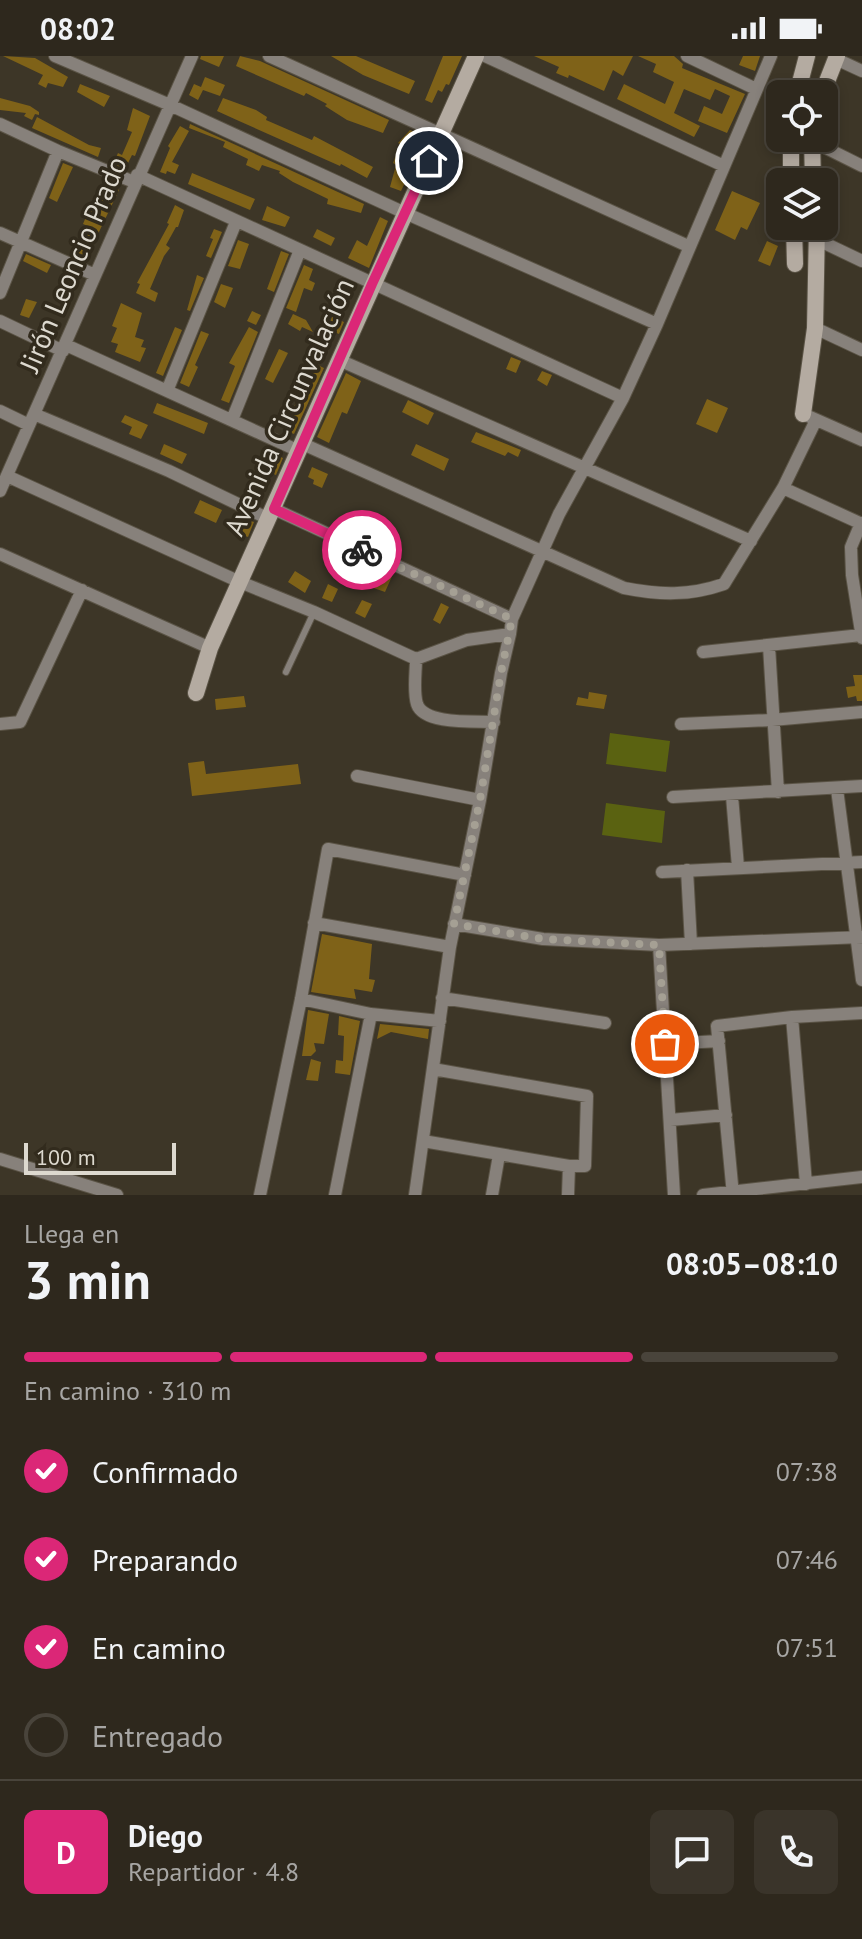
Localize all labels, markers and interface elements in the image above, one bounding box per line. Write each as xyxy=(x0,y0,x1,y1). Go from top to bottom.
text: 08:02 xyxy=(40,9,116,48)
map controls xyxy=(766,80,838,240)
button: locate xyxy=(766,80,838,152)
pin xyxy=(395,127,463,195)
icon: home xyxy=(407,139,451,183)
street label: Jirón Leoncio Prado xyxy=(10,150,135,378)
button: layers xyxy=(766,168,838,240)
street label: Avenida Circunvalación xyxy=(215,272,362,541)
courier xyxy=(322,510,402,590)
icon: bike xyxy=(340,528,384,572)
pin xyxy=(631,1010,699,1078)
icon: bag xyxy=(643,1022,687,1066)
scale bar xyxy=(24,1139,176,1175)
text: 100 m xyxy=(36,1143,96,1171)
text: Llega en xyxy=(24,1217,119,1250)
text: 08:05–08:10 xyxy=(666,1244,838,1283)
text: 3 min xyxy=(24,1246,151,1313)
text: En camino · 310 m xyxy=(24,1374,231,1407)
icon: check xyxy=(24,1449,68,1493)
text: Confirmado xyxy=(92,1452,238,1491)
text: 07:38 xyxy=(776,1455,838,1488)
icon: check xyxy=(24,1537,68,1581)
text: Preparando xyxy=(92,1540,238,1579)
text: 07:46 xyxy=(776,1543,838,1576)
icon: check xyxy=(24,1625,68,1669)
text: En camino xyxy=(92,1628,226,1667)
text: 07:51 xyxy=(776,1631,838,1664)
text: Entregado xyxy=(92,1716,223,1755)
button: chat xyxy=(650,1810,734,1894)
button: phone xyxy=(754,1810,838,1894)
text: Diego xyxy=(128,1816,203,1855)
text: D xyxy=(56,1833,76,1872)
text: Repartidor · 4.8 xyxy=(128,1855,299,1888)

